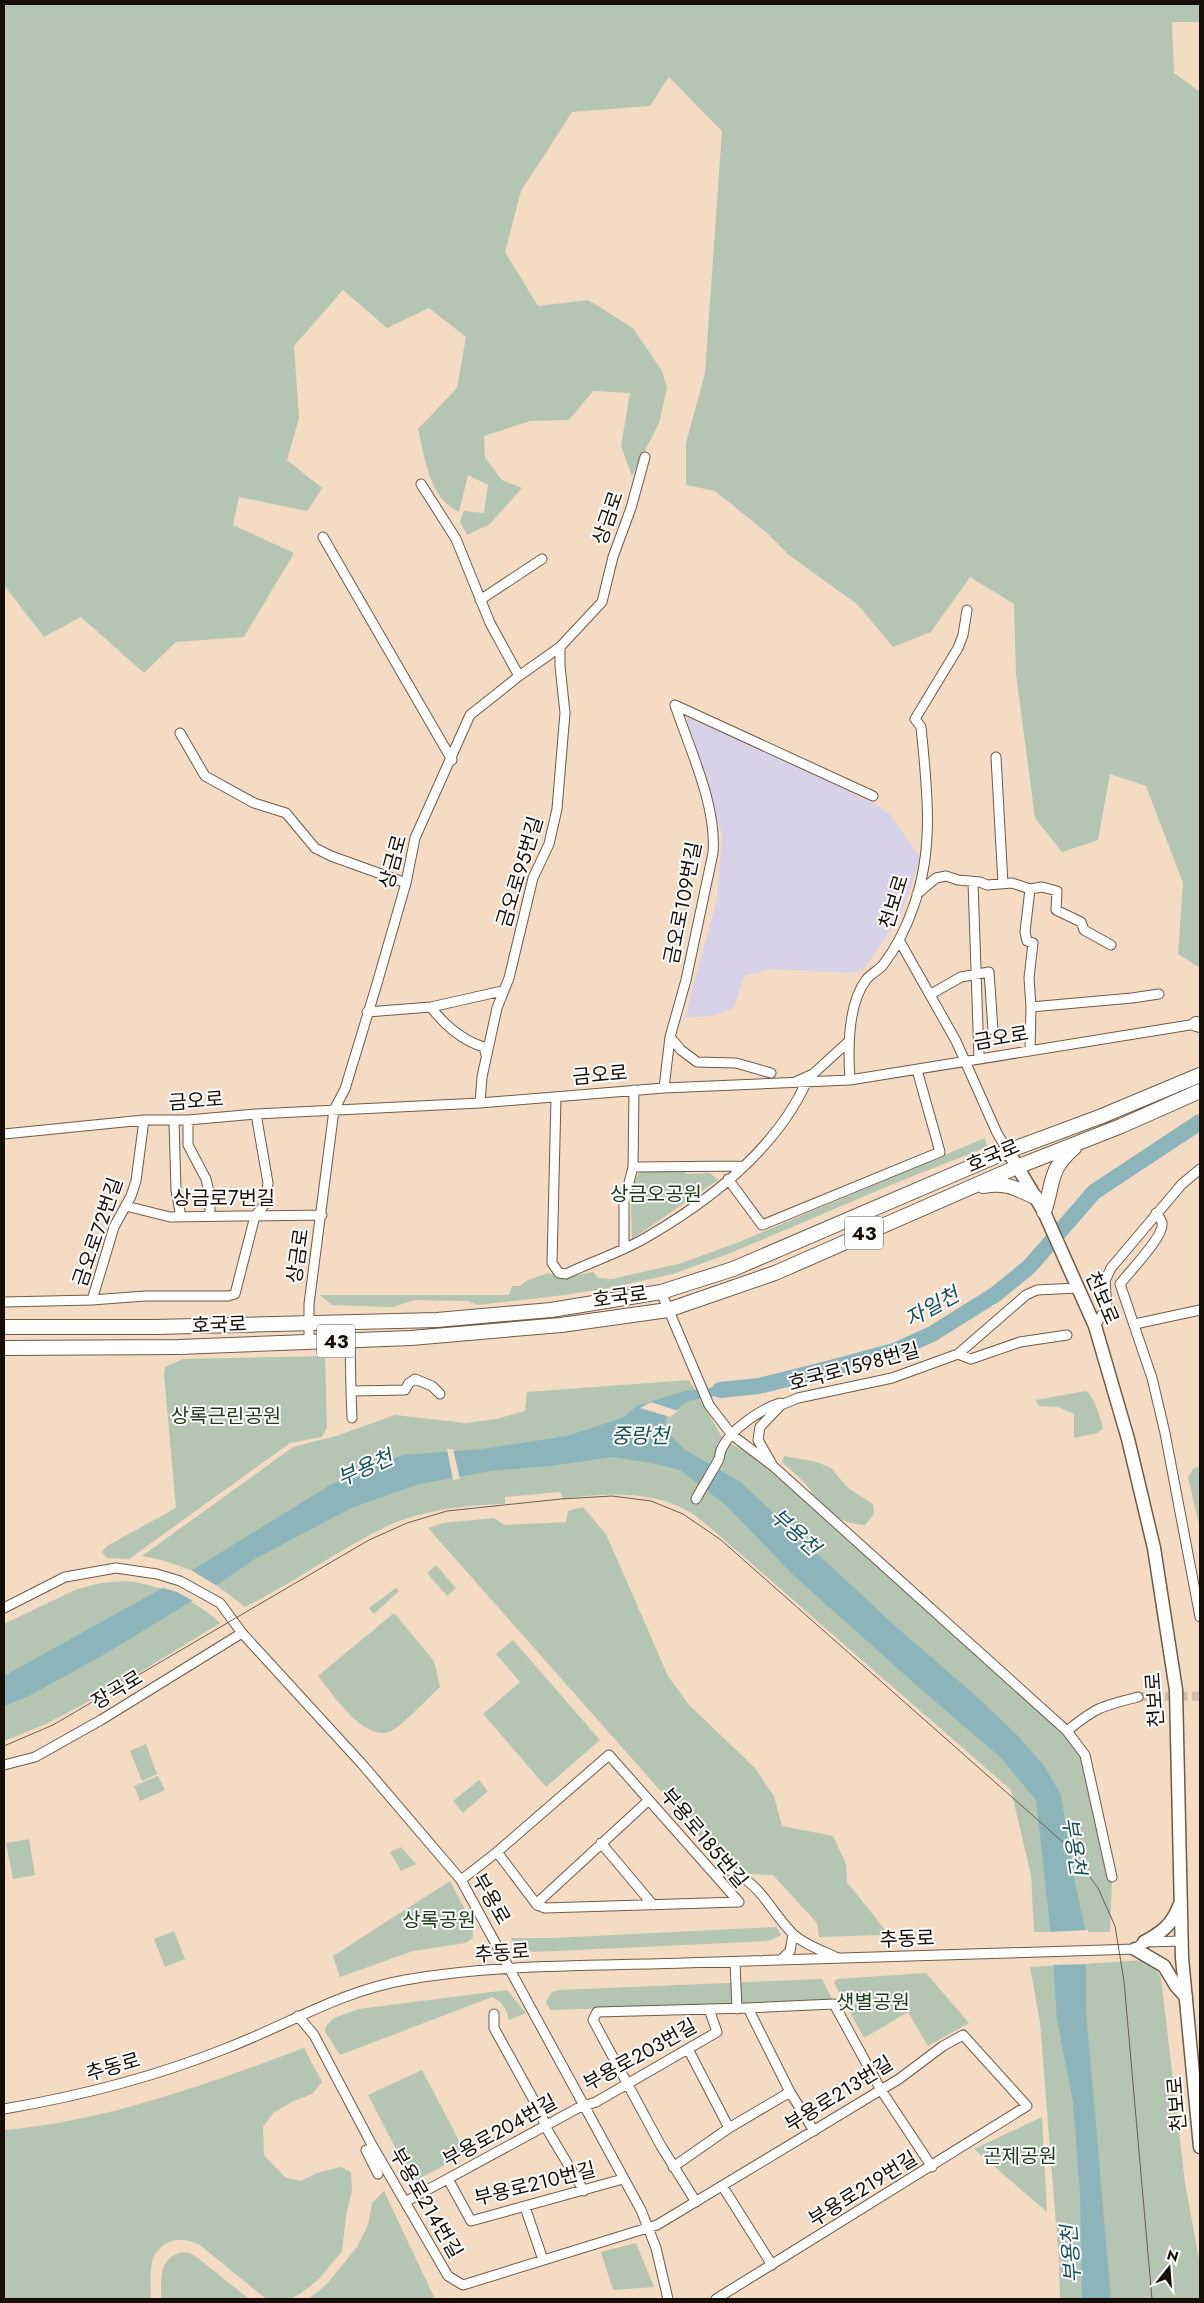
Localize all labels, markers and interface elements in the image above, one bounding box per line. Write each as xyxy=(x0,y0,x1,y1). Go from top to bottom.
street label: 상금로 xyxy=(585,487,631,549)
street label: 금오로95번길 xyxy=(489,813,551,931)
street label: 상금로 xyxy=(372,832,414,892)
street label: 금오로109번길 xyxy=(657,839,709,967)
street label: 천보로 xyxy=(872,871,916,933)
street label: 금오로 xyxy=(971,1019,1031,1057)
street label: 금오로 xyxy=(571,1058,629,1092)
street label: 금오로 xyxy=(167,1085,225,1117)
street label: 호국로 xyxy=(962,1132,1024,1180)
street label: 금오로72번길 xyxy=(66,1173,130,1291)
park label: 상금오공원 xyxy=(610,1180,702,1209)
street label: 상금로7번길 xyxy=(173,1184,275,1213)
road number: 43 xyxy=(845,1216,883,1250)
street label: 상금로 xyxy=(280,1227,316,1285)
street label: 천보로 xyxy=(1078,1267,1126,1329)
street label: 호국로 xyxy=(591,1279,649,1315)
water label: 자일천 xyxy=(899,1279,967,1334)
street label: 호국로 xyxy=(191,1310,247,1340)
road number: 43 xyxy=(317,1324,355,1358)
street label: 호국로1598번길 xyxy=(785,1336,923,1398)
park label: 상록근린공원 xyxy=(171,1402,281,1431)
water label: 중랑천 xyxy=(611,1421,672,1451)
water label: 부용천 xyxy=(332,1441,400,1493)
water label: 부용천 xyxy=(763,1501,829,1564)
street label: 장곡로 xyxy=(86,1663,148,1717)
street label: 천보로 xyxy=(1139,1671,1171,1729)
street label: 부용로185번길 xyxy=(653,1781,755,1895)
water label: 부용천 xyxy=(1055,1815,1094,1880)
street label: 부용로 xyxy=(465,1868,517,1930)
park label: 상록공원 xyxy=(402,1906,476,1935)
street label: 추동로 xyxy=(879,1924,935,1954)
street label: 추동로 xyxy=(473,1937,531,1969)
park label: 샛별공원 xyxy=(836,1988,910,2017)
street label: 부용로203번길 xyxy=(578,2012,702,2098)
street label: 추동로 xyxy=(82,2045,144,2089)
street label: 부용로213번길 xyxy=(779,2049,899,2139)
street label: 천보로 xyxy=(1160,2075,1194,2133)
street label: 부용로204번길 xyxy=(437,2088,563,2174)
street label: 부용로214번길 xyxy=(382,2142,470,2264)
park label: 곤제공원 xyxy=(983,2142,1057,2171)
street label: 부용로219번길 xyxy=(803,2144,923,2234)
street label: 부용로210번길 xyxy=(471,2155,599,2213)
water label: 부용천 xyxy=(1054,2221,1088,2284)
north arrow xyxy=(1144,2243,1194,2293)
text: N xyxy=(1165,2244,1181,2267)

